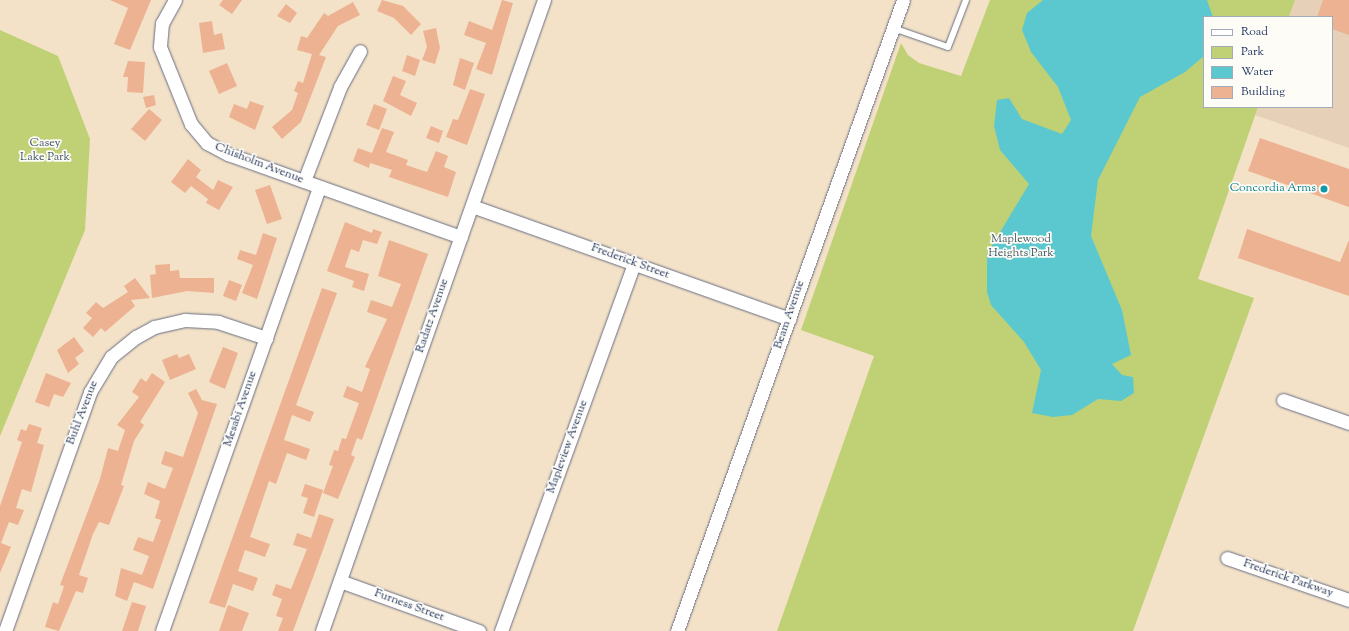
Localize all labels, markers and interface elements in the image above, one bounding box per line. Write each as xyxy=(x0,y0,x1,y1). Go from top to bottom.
legend xyxy=(1203,16,1333,108)
text: Road xyxy=(1241,23,1268,41)
text: Park xyxy=(1241,43,1264,61)
text: Water xyxy=(1241,63,1273,81)
text: Building xyxy=(1241,83,1285,101)
park label: Casey Lake Park xyxy=(20,137,70,165)
street label: Chisholm Avenue xyxy=(212,140,306,188)
place label: Concordia Arms xyxy=(1230,182,1316,196)
marker: Concordia Arms xyxy=(1319,184,1329,194)
park label: Maplewood Heights Park xyxy=(988,233,1054,261)
street label: Frederick Street xyxy=(589,241,671,283)
street label: Radatz Avenue xyxy=(414,277,452,355)
street label: Beam Avenue xyxy=(772,279,808,351)
street label: Mesabi Avenue xyxy=(221,369,261,449)
street label: Buhl Avenue xyxy=(64,379,102,447)
street label: Mapleview Avenue xyxy=(544,398,592,496)
street label: Frederick Parkway xyxy=(1241,557,1335,601)
street label: Furness Street xyxy=(372,587,446,625)

